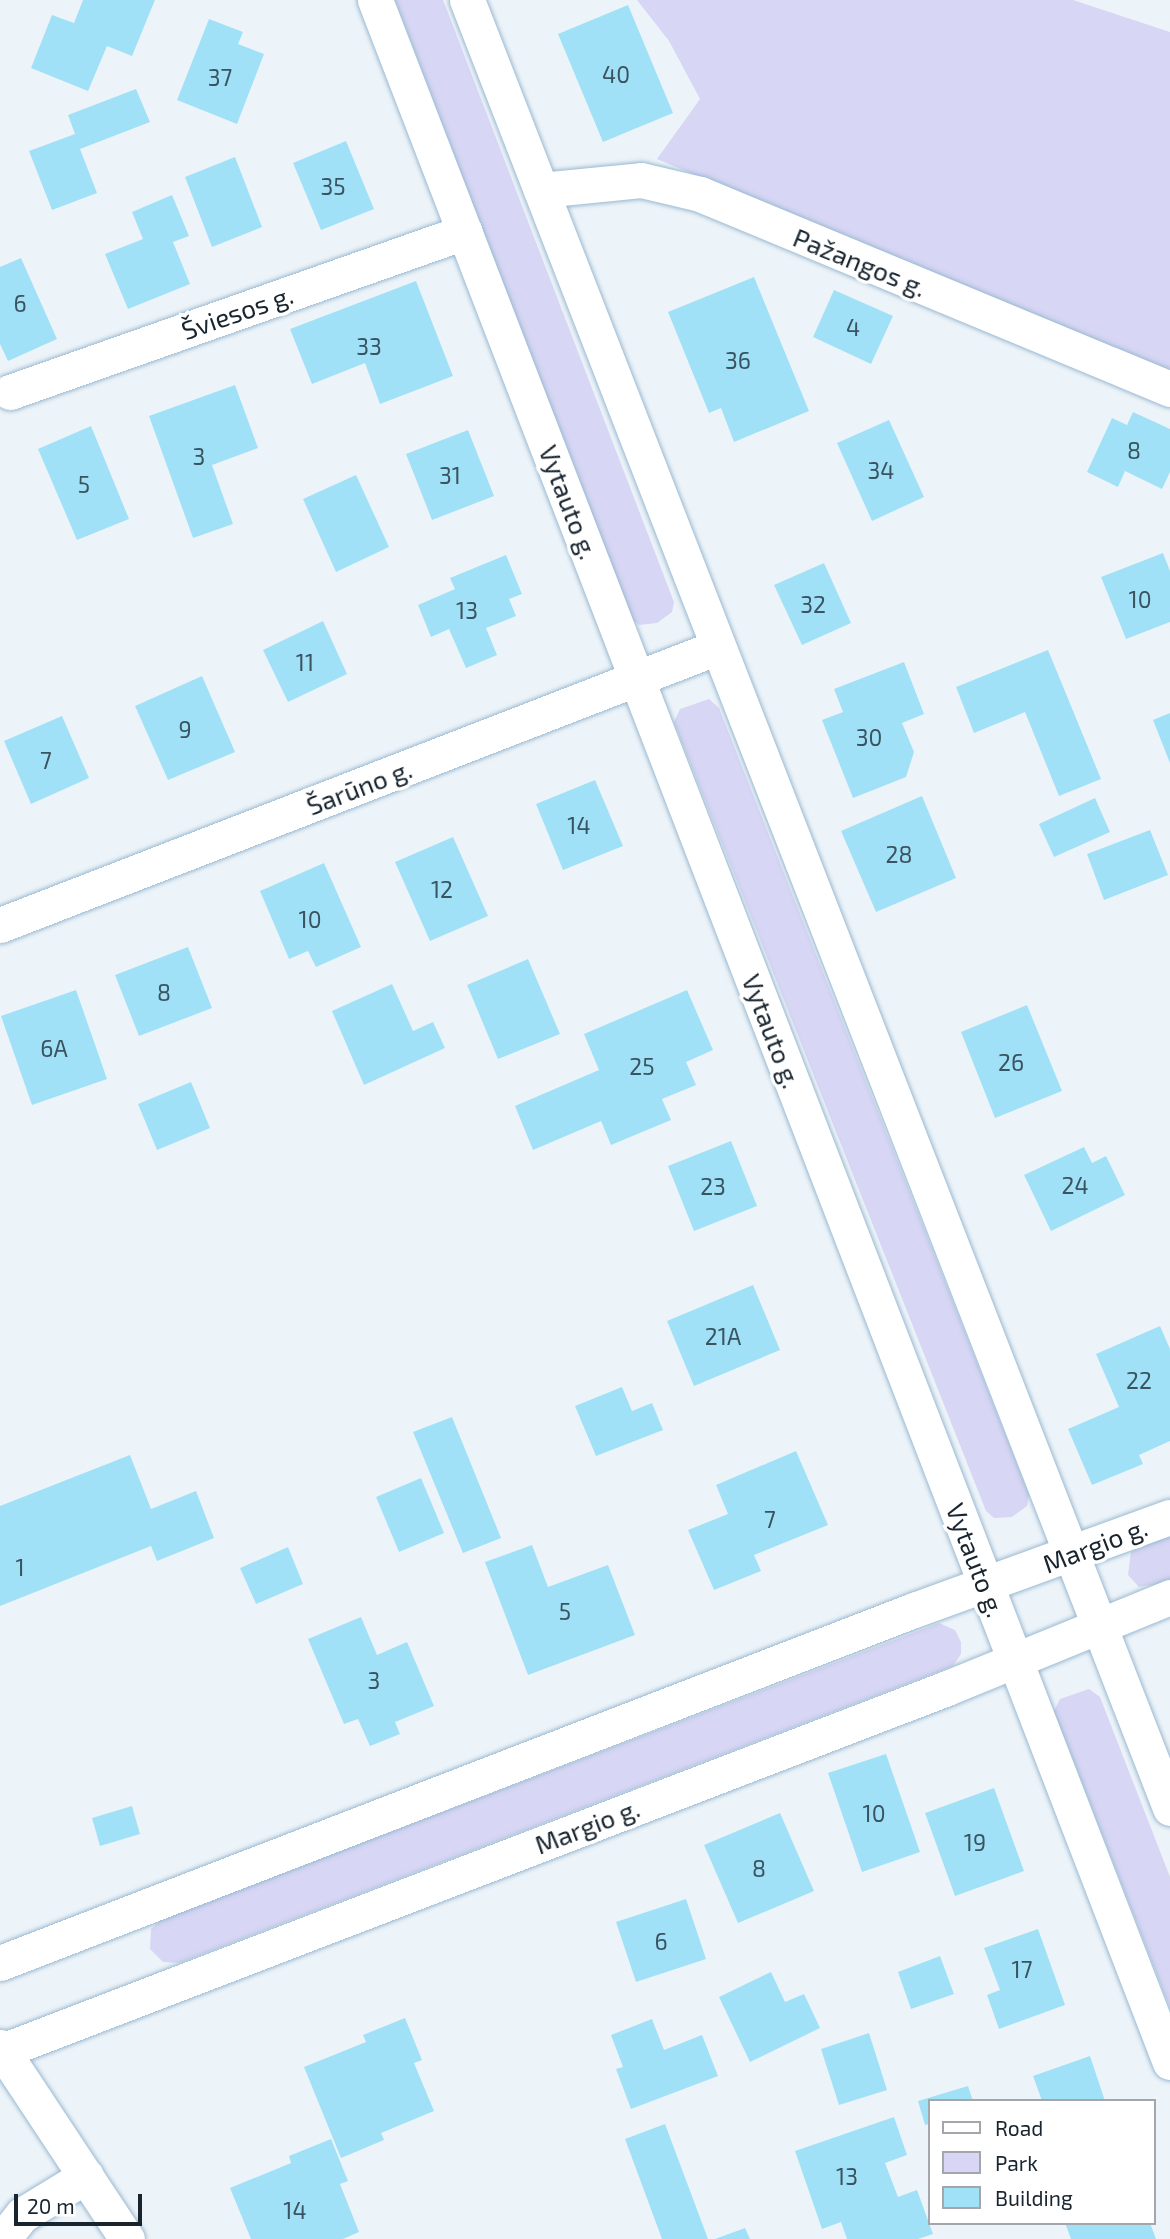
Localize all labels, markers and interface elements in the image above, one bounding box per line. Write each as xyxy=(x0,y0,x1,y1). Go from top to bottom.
house number: 40 xyxy=(602,60,630,88)
house number: 37 xyxy=(208,63,232,91)
house number: 35 xyxy=(320,172,346,200)
street label: Pažangos g. xyxy=(789,221,931,303)
street label: Šviesos g. xyxy=(177,278,297,346)
house number: 6 xyxy=(13,289,27,317)
house number: 4 xyxy=(846,313,860,341)
house number: 33 xyxy=(356,332,382,360)
house number: 36 xyxy=(725,346,751,374)
house number: 8 xyxy=(1127,436,1141,464)
street label: Vytauto g. xyxy=(533,441,605,563)
house number: 3 xyxy=(193,442,205,470)
house number: 34 xyxy=(868,456,894,484)
house number: 31 xyxy=(439,461,461,489)
house number: 5 xyxy=(78,470,90,498)
house number: 10 xyxy=(1128,585,1152,613)
house number: 32 xyxy=(800,590,826,618)
house number: 13 xyxy=(456,596,478,624)
house number: 11 xyxy=(296,648,314,676)
house number: 9 xyxy=(178,715,192,743)
house number: 30 xyxy=(856,723,882,751)
house number: 7 xyxy=(40,746,52,774)
street label: Šarūno g. xyxy=(302,753,416,821)
house number: 14 xyxy=(567,811,591,839)
house number: 28 xyxy=(886,840,912,868)
house number: 12 xyxy=(431,875,453,903)
house number: 10 xyxy=(298,905,322,933)
street label: Vytauto g. xyxy=(736,970,808,1092)
house number: 8 xyxy=(157,978,171,1006)
house number: 6A xyxy=(40,1034,68,1062)
house number: 26 xyxy=(998,1048,1024,1076)
house number: 25 xyxy=(629,1052,655,1080)
house number: 24 xyxy=(1061,1171,1089,1199)
house number: 23 xyxy=(700,1172,726,1200)
house number: 21A xyxy=(705,1322,741,1350)
house number: 22 xyxy=(1126,1366,1152,1394)
street label: Vytauto g. xyxy=(940,1499,1012,1621)
house number: 7 xyxy=(764,1505,776,1533)
street label: Margio g. xyxy=(1038,1511,1152,1579)
house number: 1 xyxy=(15,1553,25,1581)
house number: 5 xyxy=(559,1597,571,1625)
house number: 3 xyxy=(368,1666,380,1694)
street label: Margio g. xyxy=(530,1792,644,1860)
house number: 10 xyxy=(862,1799,886,1827)
house number: 19 xyxy=(964,1828,986,1856)
house number: 8 xyxy=(752,1854,766,1882)
house number: 6 xyxy=(654,1927,668,1955)
house number: 17 xyxy=(1012,1955,1032,1983)
legend xyxy=(928,2099,1156,2225)
text: Road xyxy=(995,2115,1043,2140)
text: Park xyxy=(995,2150,1038,2175)
house number: 13 xyxy=(836,2162,858,2190)
scale bar xyxy=(18,2180,145,2224)
text: Building xyxy=(995,2185,1073,2210)
text: 20 m xyxy=(27,2193,75,2218)
house number: 14 xyxy=(283,2196,307,2224)

